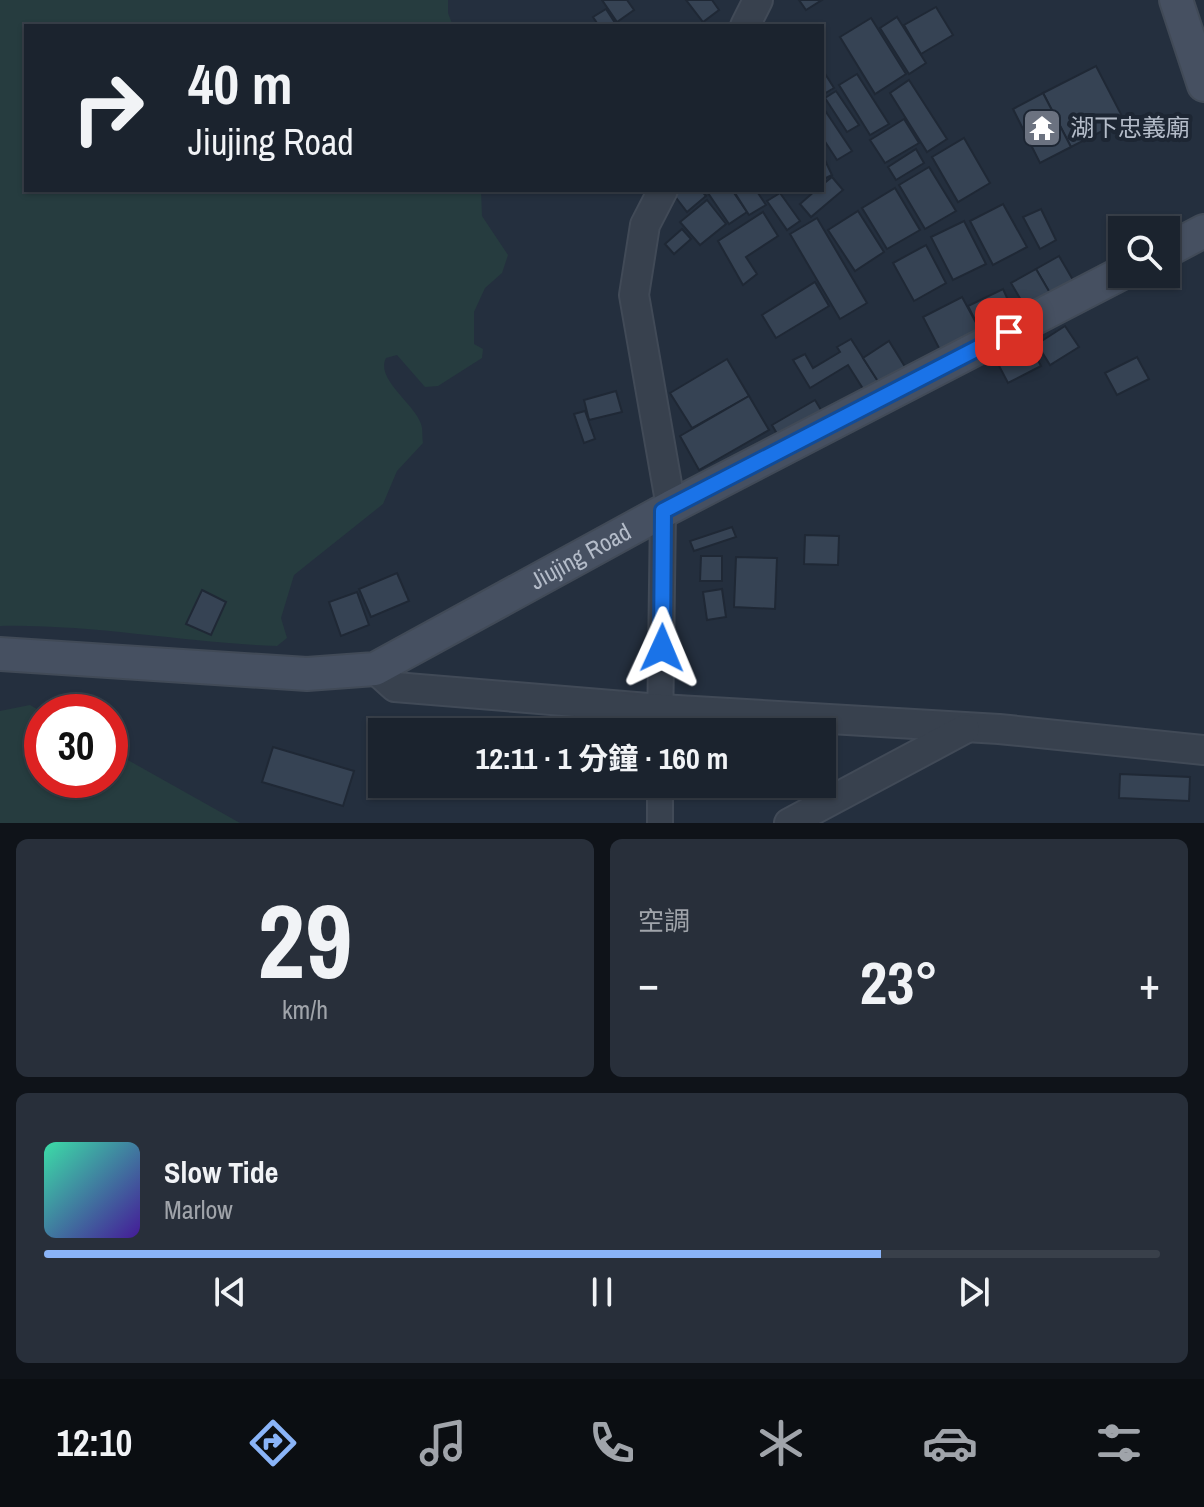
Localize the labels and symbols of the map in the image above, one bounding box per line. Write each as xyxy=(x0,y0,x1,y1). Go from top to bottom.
temple icon: 湖下忠義廟 xyxy=(1021,107,1063,149)
place label: 湖下忠義廟 xyxy=(1070,111,1190,143)
pin xyxy=(975,298,1043,366)
street label: Jiujing Road xyxy=(524,515,636,596)
position arrow xyxy=(620,606,704,690)
speed limit sign: 30 xyxy=(24,694,128,798)

